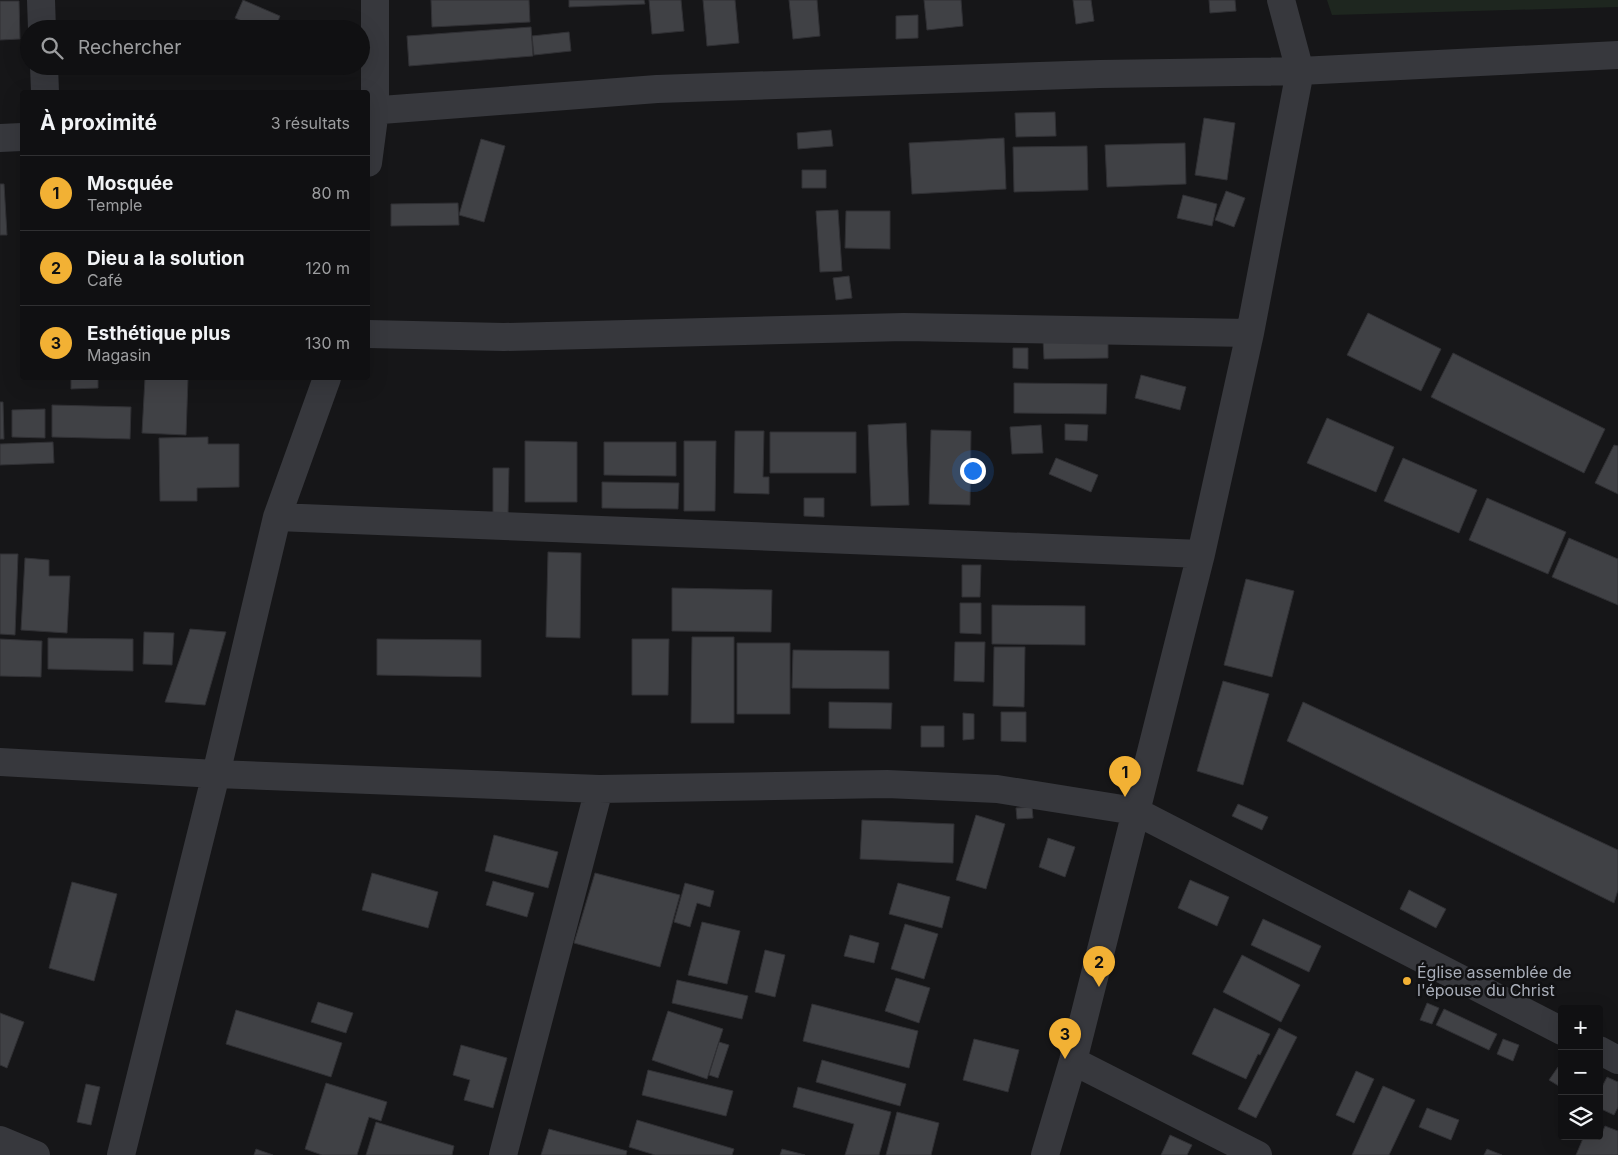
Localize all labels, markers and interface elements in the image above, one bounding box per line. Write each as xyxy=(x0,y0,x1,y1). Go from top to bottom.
search box xyxy=(20,20,370,75)
icon: search xyxy=(38,34,66,62)
text: Rechercher xyxy=(78,36,181,59)
text: À proximité xyxy=(40,110,157,135)
text: 3 résultats xyxy=(271,113,350,133)
text: Mosquée xyxy=(87,172,173,195)
text: 1 xyxy=(53,183,59,203)
text: 80 m xyxy=(311,183,350,203)
text: Temple xyxy=(87,195,142,215)
text: Dieu a la solution xyxy=(87,247,245,270)
text: 2 xyxy=(51,258,61,278)
text: 120 m xyxy=(305,258,350,278)
text: Café xyxy=(87,270,122,290)
text: Esthétique plus xyxy=(87,322,231,345)
text: 3 xyxy=(51,333,61,353)
text: 130 m xyxy=(305,333,350,353)
text: Magasin xyxy=(87,345,151,365)
your location xyxy=(960,458,986,484)
pin: 1 xyxy=(1109,756,1141,797)
pin: 2 xyxy=(1083,946,1115,987)
place label: Église assemblée de l'épouse du Christ xyxy=(1417,962,1572,1000)
marker: Église assemblée de l'épouse du Christ xyxy=(1401,975,1413,987)
map controls xyxy=(1558,1005,1603,1140)
button: + xyxy=(1558,1005,1603,1050)
pin: 3 xyxy=(1049,1018,1081,1059)
button: − xyxy=(1558,1050,1603,1095)
button: layers xyxy=(1558,1095,1603,1140)

